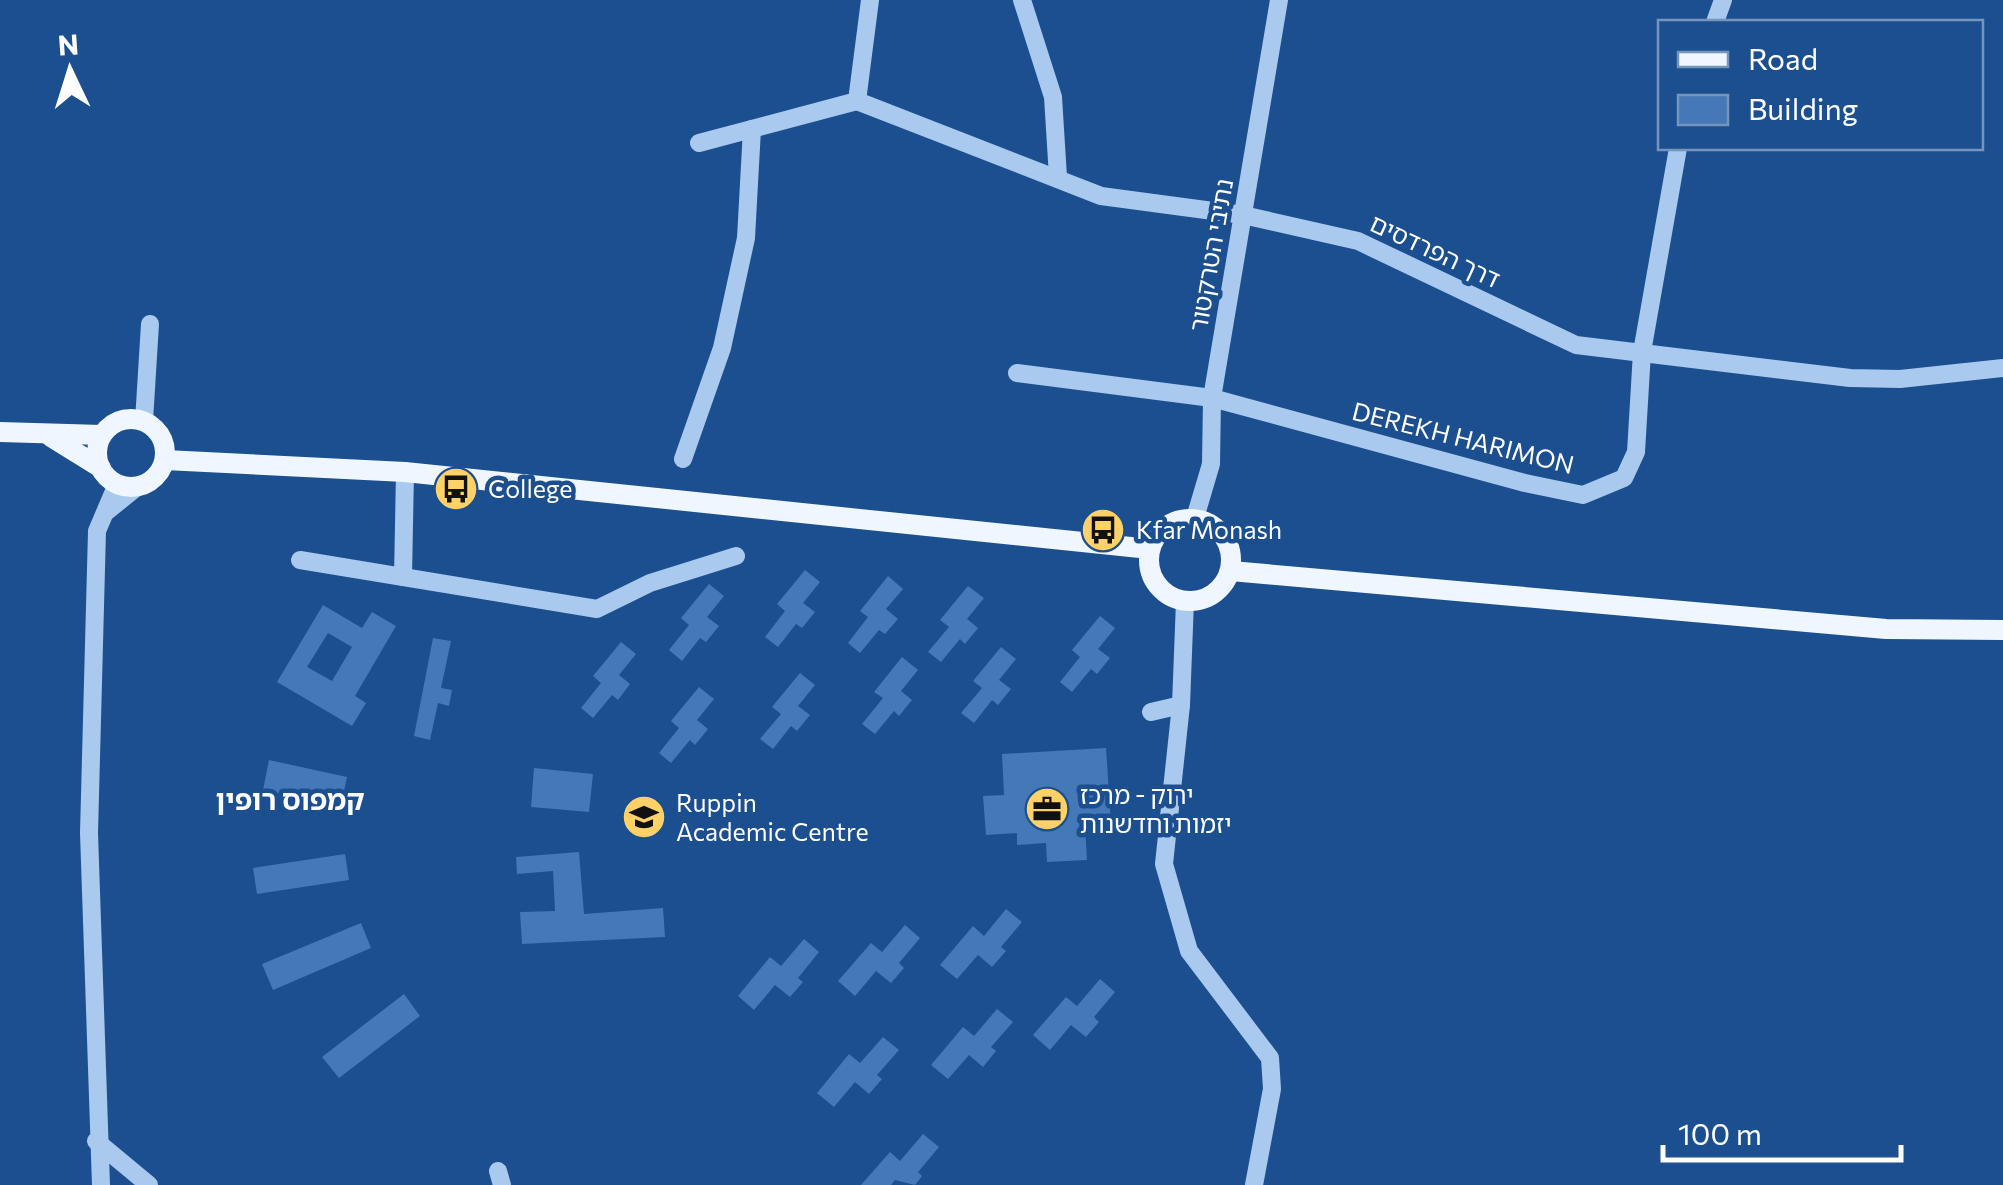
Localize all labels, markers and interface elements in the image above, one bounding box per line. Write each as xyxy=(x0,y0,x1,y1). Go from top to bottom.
north arrow xyxy=(20,20,120,120)
legend xyxy=(1658,20,1983,150)
text: N xyxy=(57,26,80,62)
text: Road xyxy=(1748,39,1818,76)
text: Building xyxy=(1748,89,1858,126)
street label: נתיבי הטרקטור xyxy=(1182,176,1238,334)
street label: דרך הפרדסים xyxy=(1366,207,1505,293)
street label: DEREKH HARIMON xyxy=(1349,395,1577,479)
bus stop icon: College xyxy=(433,466,479,512)
place label: College xyxy=(488,473,572,503)
bus stop icon: Kfar Monash xyxy=(1080,507,1126,553)
place label: Kfar Monash xyxy=(1136,514,1282,544)
place label: ירוק - מרכז יזמות וחדשנות xyxy=(1080,779,1232,838)
district label: קמפוס רופין xyxy=(215,782,365,816)
office icon: ירוק - מרכז יזמות וחדשנות xyxy=(1024,786,1070,832)
place label: Ruppin Academic Centre xyxy=(676,787,869,846)
school or university icon: Ruppin Academic Centre xyxy=(621,794,667,840)
scale bar xyxy=(1663,1100,1900,1162)
text: 100 m xyxy=(1678,1114,1762,1151)

